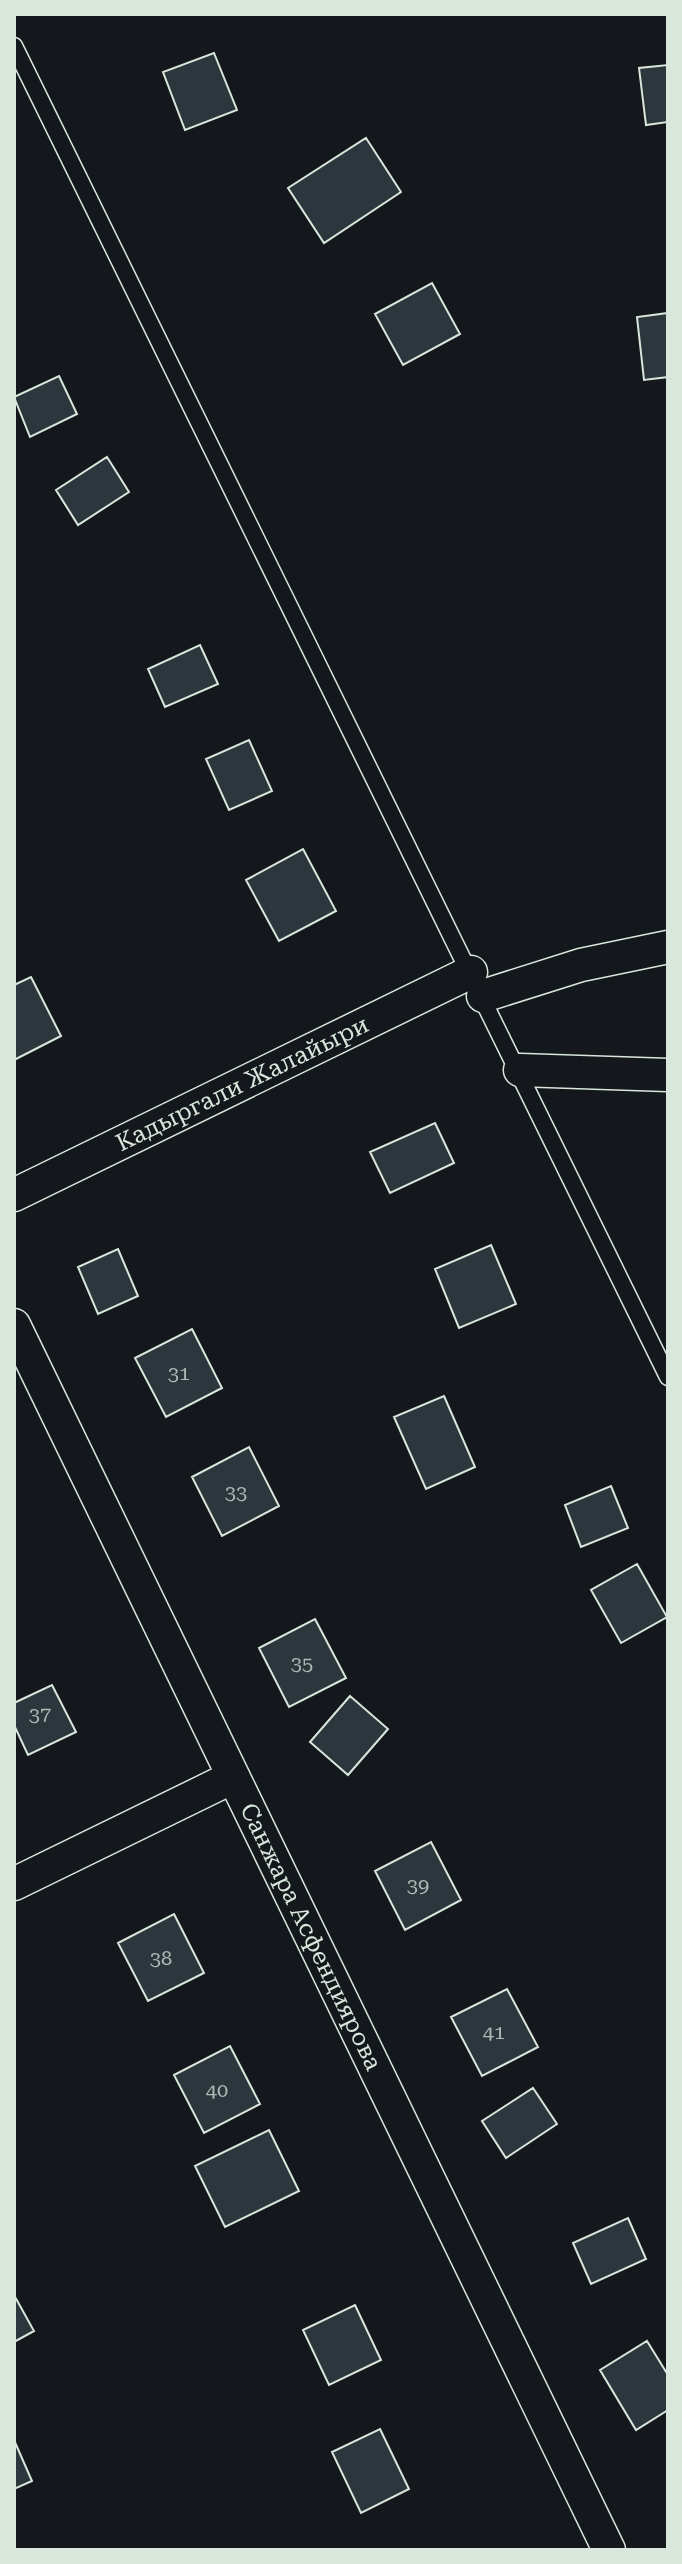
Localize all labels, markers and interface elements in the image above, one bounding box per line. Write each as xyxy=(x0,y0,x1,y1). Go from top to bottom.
street label: Кадыргали Жалайыри xyxy=(111,1010,373,1157)
house number: 31 xyxy=(168,1361,190,1385)
house number: 33 xyxy=(225,1480,247,1504)
house number: 35 xyxy=(291,1651,313,1675)
house number: 37 xyxy=(29,1702,51,1726)
street label: Санжара Асфендиярова xyxy=(234,1799,388,2075)
house number: 39 xyxy=(407,1873,429,1897)
house number: 38 xyxy=(150,1946,172,1970)
house number: 41 xyxy=(483,2020,505,2044)
house number: 40 xyxy=(206,2078,228,2102)

